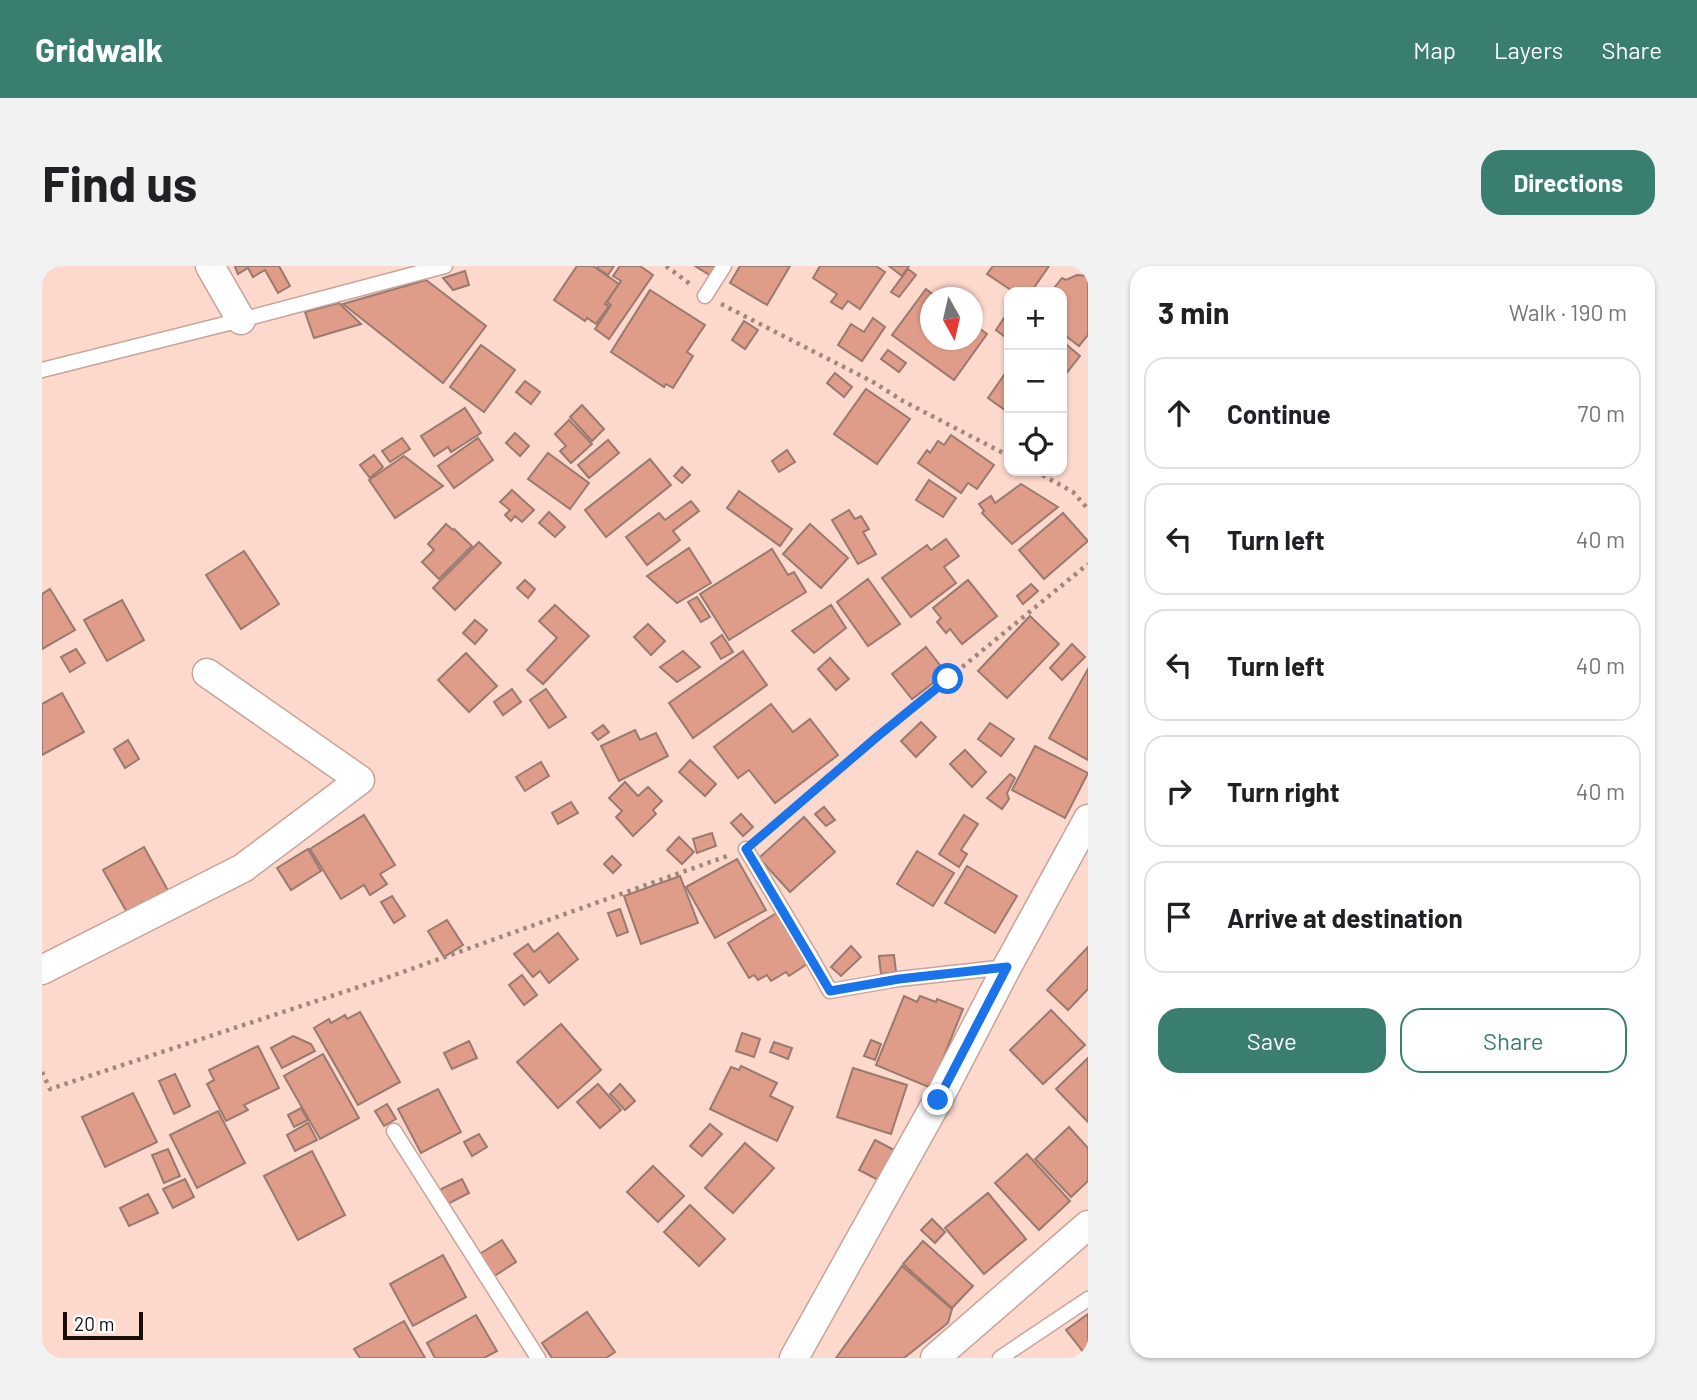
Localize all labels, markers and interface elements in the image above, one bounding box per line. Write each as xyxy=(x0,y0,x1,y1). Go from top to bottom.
text: Gridwalk xyxy=(35,29,163,69)
text: Map xyxy=(1413,35,1456,64)
text: Layers xyxy=(1494,35,1563,64)
text: Share xyxy=(1601,35,1662,64)
button: Directions xyxy=(1481,150,1655,215)
text: Find us xyxy=(42,153,197,212)
north arrow xyxy=(920,287,983,350)
map controls xyxy=(1004,287,1067,476)
button: + xyxy=(1004,287,1067,350)
text: 3 min xyxy=(1158,294,1229,330)
text: Walk · 190 m xyxy=(1509,298,1627,326)
button: − xyxy=(1004,350,1067,413)
icon: ahead xyxy=(1160,394,1198,432)
text: Continue xyxy=(1227,398,1331,429)
text: 70 m xyxy=(1578,399,1625,427)
button: locate xyxy=(1004,413,1067,476)
icon: left xyxy=(1160,520,1198,558)
text: Turn left xyxy=(1227,524,1325,555)
text: 40 m xyxy=(1576,525,1625,553)
icon: left xyxy=(1160,646,1198,684)
text: Turn left xyxy=(1227,650,1325,681)
text: 40 m xyxy=(1576,651,1625,679)
route start xyxy=(932,663,963,694)
icon: right xyxy=(1160,772,1198,810)
text: Turn right xyxy=(1227,776,1340,807)
text: 40 m xyxy=(1576,777,1625,805)
icon: arrive xyxy=(1160,898,1198,936)
text: Arrive at destination xyxy=(1227,902,1463,933)
button: Save xyxy=(1158,1008,1386,1073)
button: Share xyxy=(1400,1008,1627,1073)
route end xyxy=(922,1084,953,1115)
scale bar xyxy=(63,1309,144,1341)
text: 20 m xyxy=(74,1312,114,1335)

